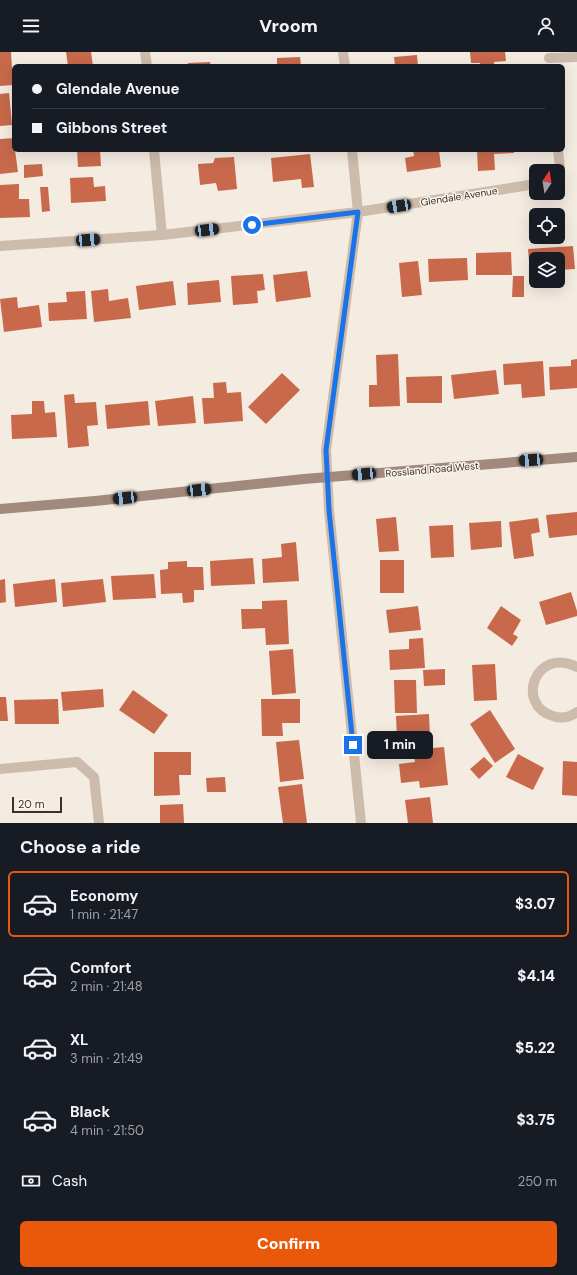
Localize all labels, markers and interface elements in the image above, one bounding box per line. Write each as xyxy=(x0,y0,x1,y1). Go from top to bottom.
text: Vroom xyxy=(259,14,318,38)
icon: menu xyxy=(20,15,42,37)
icon: person xyxy=(535,15,557,37)
text: Glendale Avenue xyxy=(56,79,180,99)
text: Gibbons Street xyxy=(56,118,167,138)
north arrow xyxy=(529,164,565,200)
map controls xyxy=(529,164,565,288)
street label: Glendale Avenue xyxy=(420,184,499,209)
car xyxy=(386,198,412,214)
button: locate xyxy=(529,208,565,244)
route start xyxy=(243,216,261,234)
car xyxy=(194,223,220,237)
car xyxy=(76,233,100,247)
button: layers xyxy=(529,252,565,288)
car xyxy=(519,453,543,467)
street label: Rossland Road West xyxy=(385,459,479,480)
car xyxy=(352,467,376,481)
car xyxy=(186,483,212,497)
car xyxy=(112,491,138,505)
callout: 1 min xyxy=(367,731,433,759)
route end xyxy=(344,736,362,754)
text: 1 min xyxy=(384,736,416,753)
scale bar xyxy=(12,795,62,814)
text: 20 m xyxy=(18,797,44,811)
text: Choose a ride xyxy=(20,835,141,859)
icon: car xyxy=(22,886,58,922)
text: Economy xyxy=(70,886,138,906)
text: $3.07 xyxy=(515,894,555,914)
text: 1 min · 21:47 xyxy=(70,906,138,923)
icon: car xyxy=(22,958,58,994)
text: Comfort xyxy=(70,958,131,978)
text: $4.14 xyxy=(517,966,555,986)
text: 2 min · 21:48 xyxy=(70,978,143,995)
icon: car xyxy=(22,1030,58,1066)
text: XL xyxy=(70,1030,88,1050)
text: $5.22 xyxy=(515,1038,555,1058)
text: 3 min · 21:49 xyxy=(70,1050,143,1067)
icon: car xyxy=(22,1102,58,1138)
text: Black xyxy=(70,1102,110,1122)
text: $3.75 xyxy=(516,1110,555,1130)
text: 4 min · 21:50 xyxy=(70,1122,144,1139)
icon: cash xyxy=(20,1170,42,1192)
text: Cash xyxy=(52,1171,87,1191)
text: 250 m xyxy=(518,1173,557,1190)
button: Confirm xyxy=(20,1221,557,1267)

